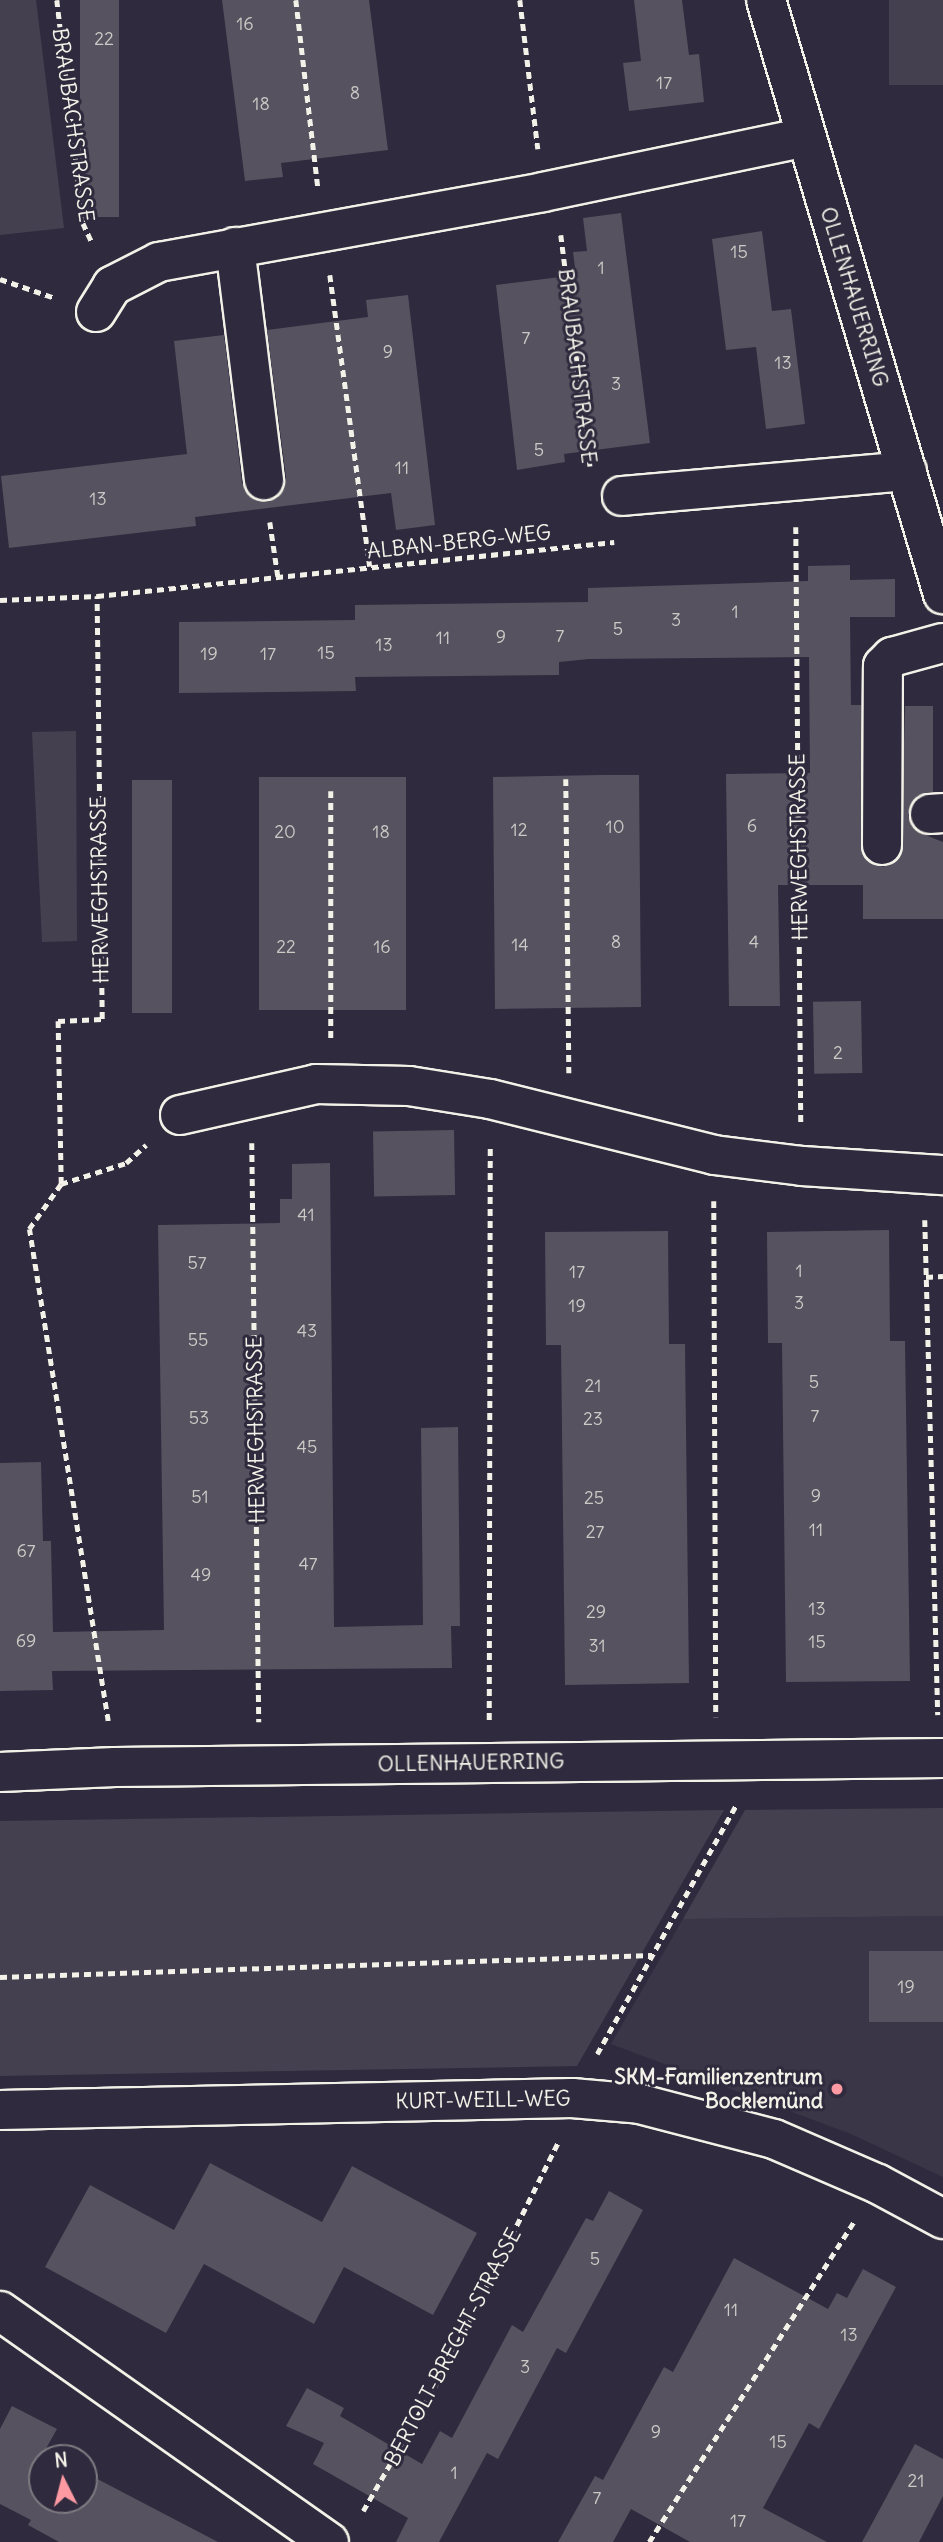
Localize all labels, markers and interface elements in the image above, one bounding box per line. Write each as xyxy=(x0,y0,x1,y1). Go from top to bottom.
house number: 16 xyxy=(236,13,254,35)
street label: BRAUBACHSTRASSE xyxy=(47,26,99,224)
house number: 22 xyxy=(94,28,114,50)
house number: 17 xyxy=(656,72,672,94)
house number: 8 xyxy=(350,82,360,104)
house number: 18 xyxy=(252,93,270,115)
street label: OLLENHAUERRING xyxy=(815,204,893,390)
house number: 15 xyxy=(730,241,748,263)
house number: 1 xyxy=(597,257,605,279)
street label: BRAUBACHSTRASSE xyxy=(553,267,601,465)
house number: 7 xyxy=(522,327,530,349)
house number: 9 xyxy=(383,341,393,363)
house number: 13 xyxy=(774,352,792,374)
house number: 3 xyxy=(611,373,621,395)
house number: 5 xyxy=(534,439,544,461)
house number: 11 xyxy=(395,457,409,479)
house number: 13 xyxy=(89,488,107,510)
street label: ALBAN-BERG-WEG xyxy=(366,520,552,564)
house number: 1 xyxy=(731,601,739,623)
house number: 3 xyxy=(671,609,681,631)
house number: 5 xyxy=(613,618,623,640)
house number: 7 xyxy=(556,625,564,647)
house number: 9 xyxy=(496,626,506,648)
house number: 11 xyxy=(436,627,450,649)
house number: 13 xyxy=(375,634,393,656)
house number: 15 xyxy=(317,642,335,664)
house number: 19 xyxy=(200,643,218,665)
house number: 17 xyxy=(260,643,276,665)
street label: HERWEGHSTRASSE xyxy=(785,753,813,941)
street label: HERWEGHSTRASSE xyxy=(86,796,114,984)
house number: 6 xyxy=(747,815,757,837)
house number: 10 xyxy=(606,816,624,838)
house number: 12 xyxy=(510,819,528,841)
house number: 20 xyxy=(274,821,296,843)
house number: 18 xyxy=(372,821,390,843)
house number: 8 xyxy=(611,931,621,953)
house number: 4 xyxy=(749,931,759,953)
house number: 14 xyxy=(511,934,529,956)
house number: 22 xyxy=(276,936,296,958)
house number: 16 xyxy=(373,936,391,958)
house number: 2 xyxy=(833,1042,843,1064)
house number: 41 xyxy=(297,1204,315,1226)
house number: 57 xyxy=(187,1252,207,1274)
house number: 1 xyxy=(795,1260,803,1282)
house number: 17 xyxy=(569,1261,585,1283)
house number: 3 xyxy=(794,1292,804,1314)
house number: 19 xyxy=(568,1295,586,1317)
house number: 43 xyxy=(297,1320,317,1342)
house number: 55 xyxy=(188,1329,208,1351)
street label: HERWEGHSTRASSE xyxy=(242,1336,270,1524)
house number: 5 xyxy=(809,1371,819,1393)
house number: 21 xyxy=(584,1375,602,1397)
house number: 7 xyxy=(811,1405,819,1427)
house number: 53 xyxy=(189,1407,209,1429)
house number: 23 xyxy=(583,1408,603,1430)
house number: 45 xyxy=(297,1436,317,1458)
house number: 9 xyxy=(811,1485,821,1507)
house number: 51 xyxy=(191,1486,209,1508)
house number: 25 xyxy=(584,1487,604,1509)
house number: 11 xyxy=(809,1519,823,1541)
house number: 27 xyxy=(586,1521,604,1543)
house number: 67 xyxy=(16,1540,36,1562)
house number: 47 xyxy=(298,1553,318,1575)
house number: 49 xyxy=(191,1564,211,1586)
house number: 13 xyxy=(808,1598,826,1620)
house number: 29 xyxy=(586,1601,606,1623)
house number: 69 xyxy=(16,1630,36,1652)
house number: 15 xyxy=(808,1631,826,1653)
house number: 31 xyxy=(588,1635,606,1657)
street label: OLLENHAUERRING xyxy=(377,1749,565,1777)
house number: 19 xyxy=(897,1976,915,1998)
place label: SKM-Familienzentrum Bocklemünd xyxy=(614,2064,823,2114)
marker: SKM-Familienzentrum Bocklemünd xyxy=(829,2081,845,2097)
street label: KURT-WEILL-WEG xyxy=(395,2086,571,2114)
street label: BERTOLT-BRECHT-STRASSE xyxy=(380,2224,526,2470)
house number: 5 xyxy=(590,2248,600,2270)
house number: 11 xyxy=(724,2299,738,2321)
house number: 13 xyxy=(840,2324,858,2346)
house number: 3 xyxy=(520,2356,530,2378)
house number: 9 xyxy=(651,2421,661,2443)
house number: 15 xyxy=(769,2431,787,2453)
north arrow xyxy=(28,2444,98,2514)
text: N xyxy=(53,2447,69,2473)
house number: 1 xyxy=(450,2462,458,2484)
house number: 21 xyxy=(907,2470,925,2492)
house number: 7 xyxy=(593,2487,601,2509)
house number: 17 xyxy=(730,2510,746,2532)

